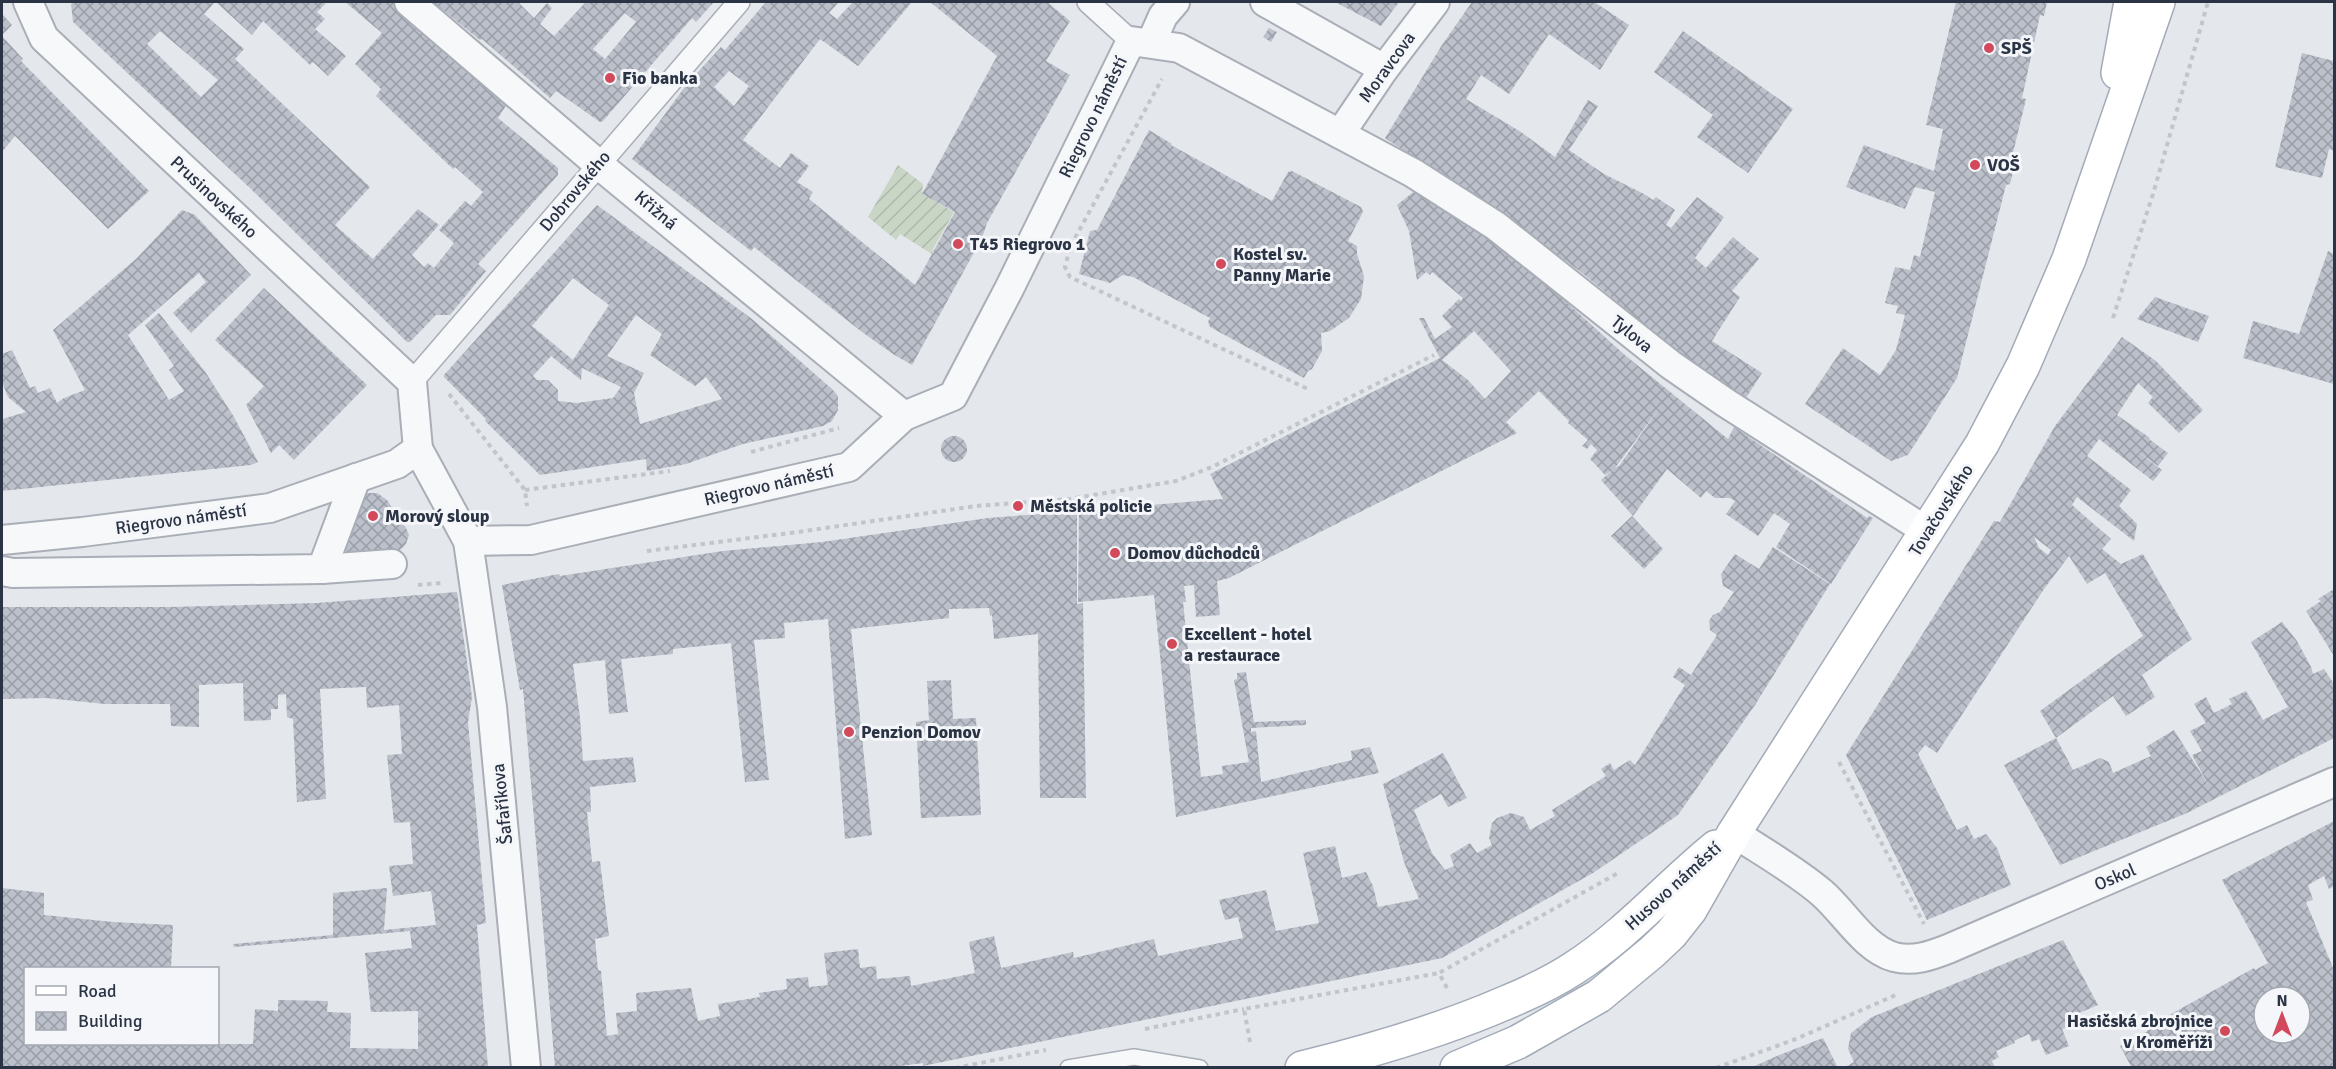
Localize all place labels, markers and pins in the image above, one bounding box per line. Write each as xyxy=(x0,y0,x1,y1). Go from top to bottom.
place label: SPŠ xyxy=(2001,37,2032,59)
marker: SPŠ xyxy=(1982,41,1996,55)
place label: Fio banka xyxy=(622,67,698,89)
marker: Fio banka xyxy=(603,71,617,85)
place label: VOŠ xyxy=(1987,154,2020,176)
marker: VOŠ xyxy=(1968,158,1982,172)
place label: T45 Riegrovo 1 xyxy=(970,233,1086,255)
marker: T45 Riegrovo 1 xyxy=(951,237,965,251)
place label: Kostel sv. Panny Marie xyxy=(1233,243,1331,286)
marker: Kostel sv. Panny Marie xyxy=(1214,257,1228,271)
place label: Městská policie xyxy=(1030,495,1152,517)
marker: Městská policie xyxy=(1011,499,1025,513)
place label: Morový sloup xyxy=(385,505,490,527)
marker: Morový sloup xyxy=(366,509,380,523)
place label: Domov důchodců xyxy=(1127,542,1260,564)
marker: Domov důchodců xyxy=(1108,546,1122,560)
place label: Excellent - hotel a restaurace xyxy=(1184,623,1312,666)
marker: Excellent - hotel a restaurace xyxy=(1165,637,1179,651)
place label: Penzion Domov xyxy=(861,721,981,743)
marker: Penzion Domov xyxy=(842,725,856,739)
place label: Hasičská zbrojnice v Kroměříži xyxy=(2067,1010,2213,1053)
marker: Hasičská zbrojnice v Kroměříži xyxy=(2218,1024,2232,1038)

